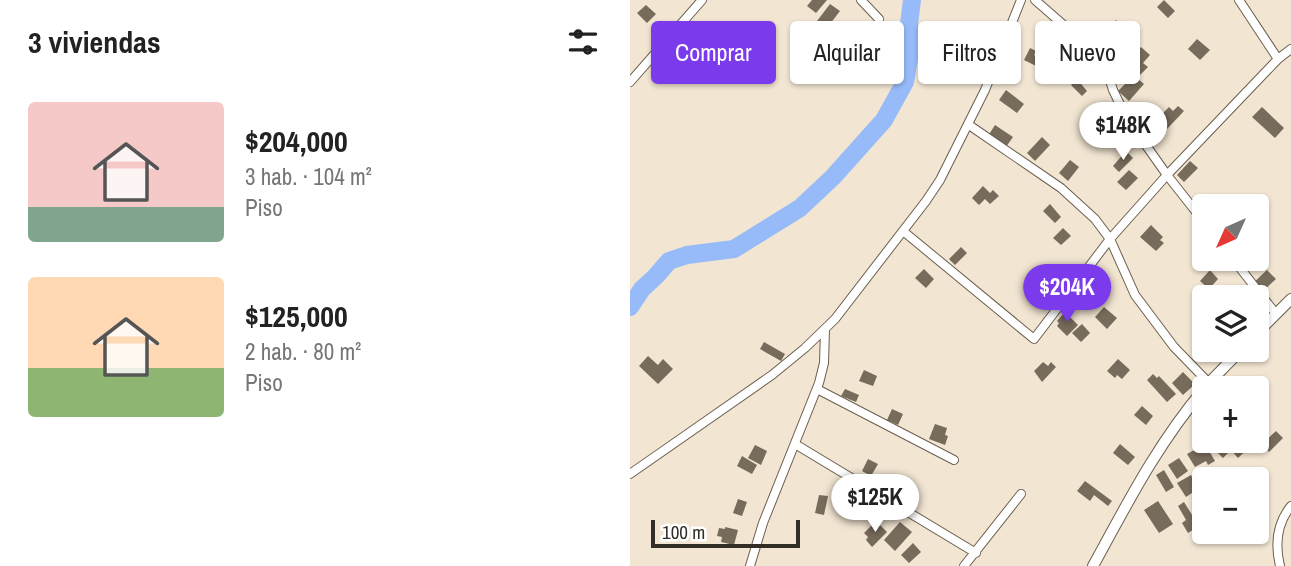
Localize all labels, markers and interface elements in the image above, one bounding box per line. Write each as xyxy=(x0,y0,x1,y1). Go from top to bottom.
chip: Comprar xyxy=(651,21,776,84)
chip: Alquilar xyxy=(790,21,904,84)
chip: Filtros xyxy=(918,21,1021,84)
chip: Nuevo xyxy=(1035,21,1140,84)
text: 3 viviendas xyxy=(28,22,161,62)
icon: filters xyxy=(564,23,602,61)
pin: $148K xyxy=(1074,102,1172,162)
text: $148K xyxy=(1095,109,1151,140)
text: $204,000 xyxy=(245,121,348,161)
icon: home xyxy=(84,130,168,214)
text: 3 hab. · 104 m² xyxy=(245,161,372,192)
text: Piso xyxy=(245,192,283,223)
north arrow xyxy=(1192,194,1269,271)
map controls xyxy=(1192,194,1269,544)
pin: $204K xyxy=(1018,264,1116,324)
text: $204K xyxy=(1039,271,1095,302)
button: layers xyxy=(1192,285,1269,362)
text: $125,000 xyxy=(245,296,348,336)
icon: home xyxy=(84,305,168,389)
text: 2 hab. · 80 m² xyxy=(245,336,361,367)
text: Piso xyxy=(245,367,283,398)
button: + xyxy=(1192,376,1269,453)
button: − xyxy=(1192,467,1269,544)
pin: $125K xyxy=(826,475,924,534)
text: $125K xyxy=(847,481,903,512)
scale bar xyxy=(651,517,800,549)
text: 100 m xyxy=(662,519,705,545)

